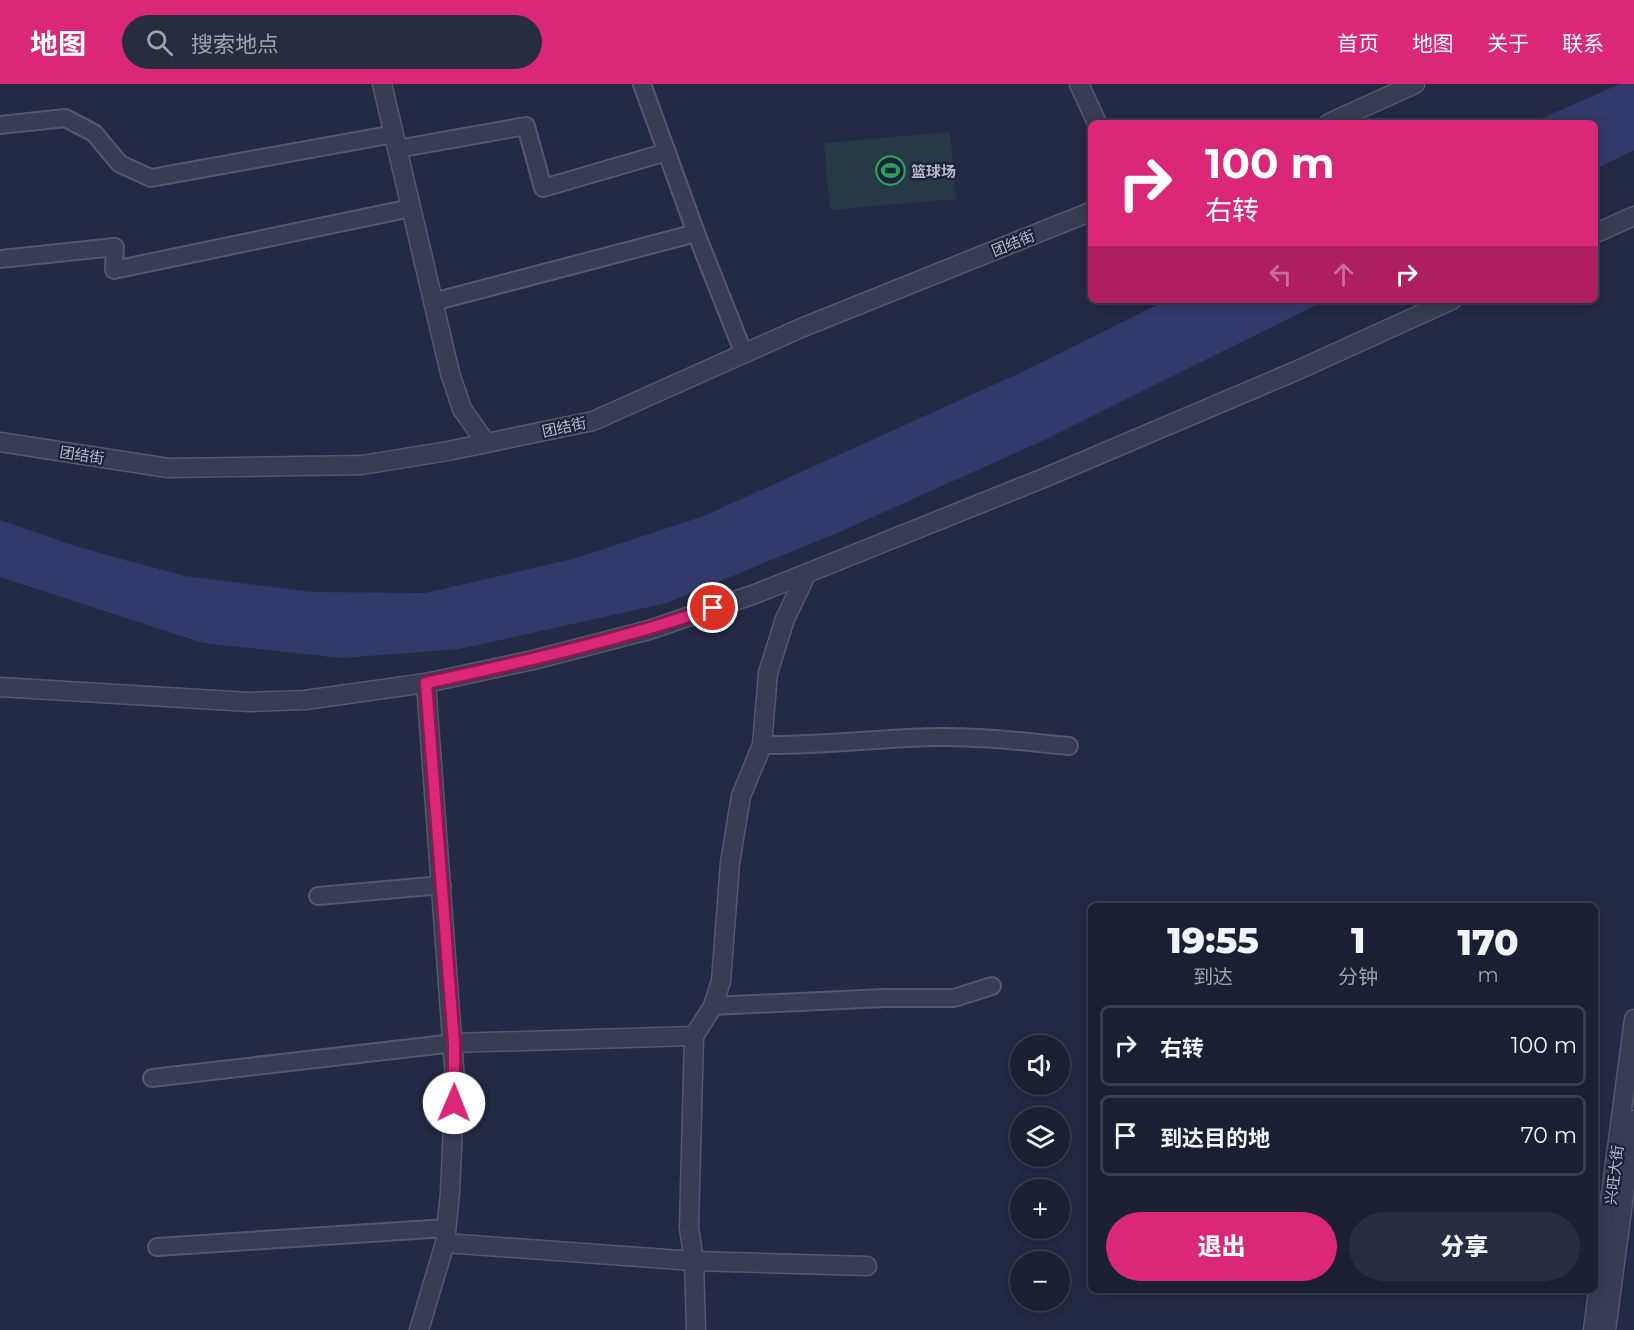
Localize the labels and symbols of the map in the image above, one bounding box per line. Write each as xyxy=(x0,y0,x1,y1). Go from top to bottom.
sports icon: 篮球场 xyxy=(874,155,906,187)
place label: 篮球场 xyxy=(911,162,956,181)
street label: 团结街 xyxy=(989,226,1037,260)
street label: 团结街 xyxy=(540,413,588,441)
street label: 团结街 xyxy=(58,442,106,468)
pin xyxy=(687,582,738,633)
position arrow xyxy=(422,1071,486,1135)
street label: 兴旺大街 xyxy=(1601,1144,1627,1206)

